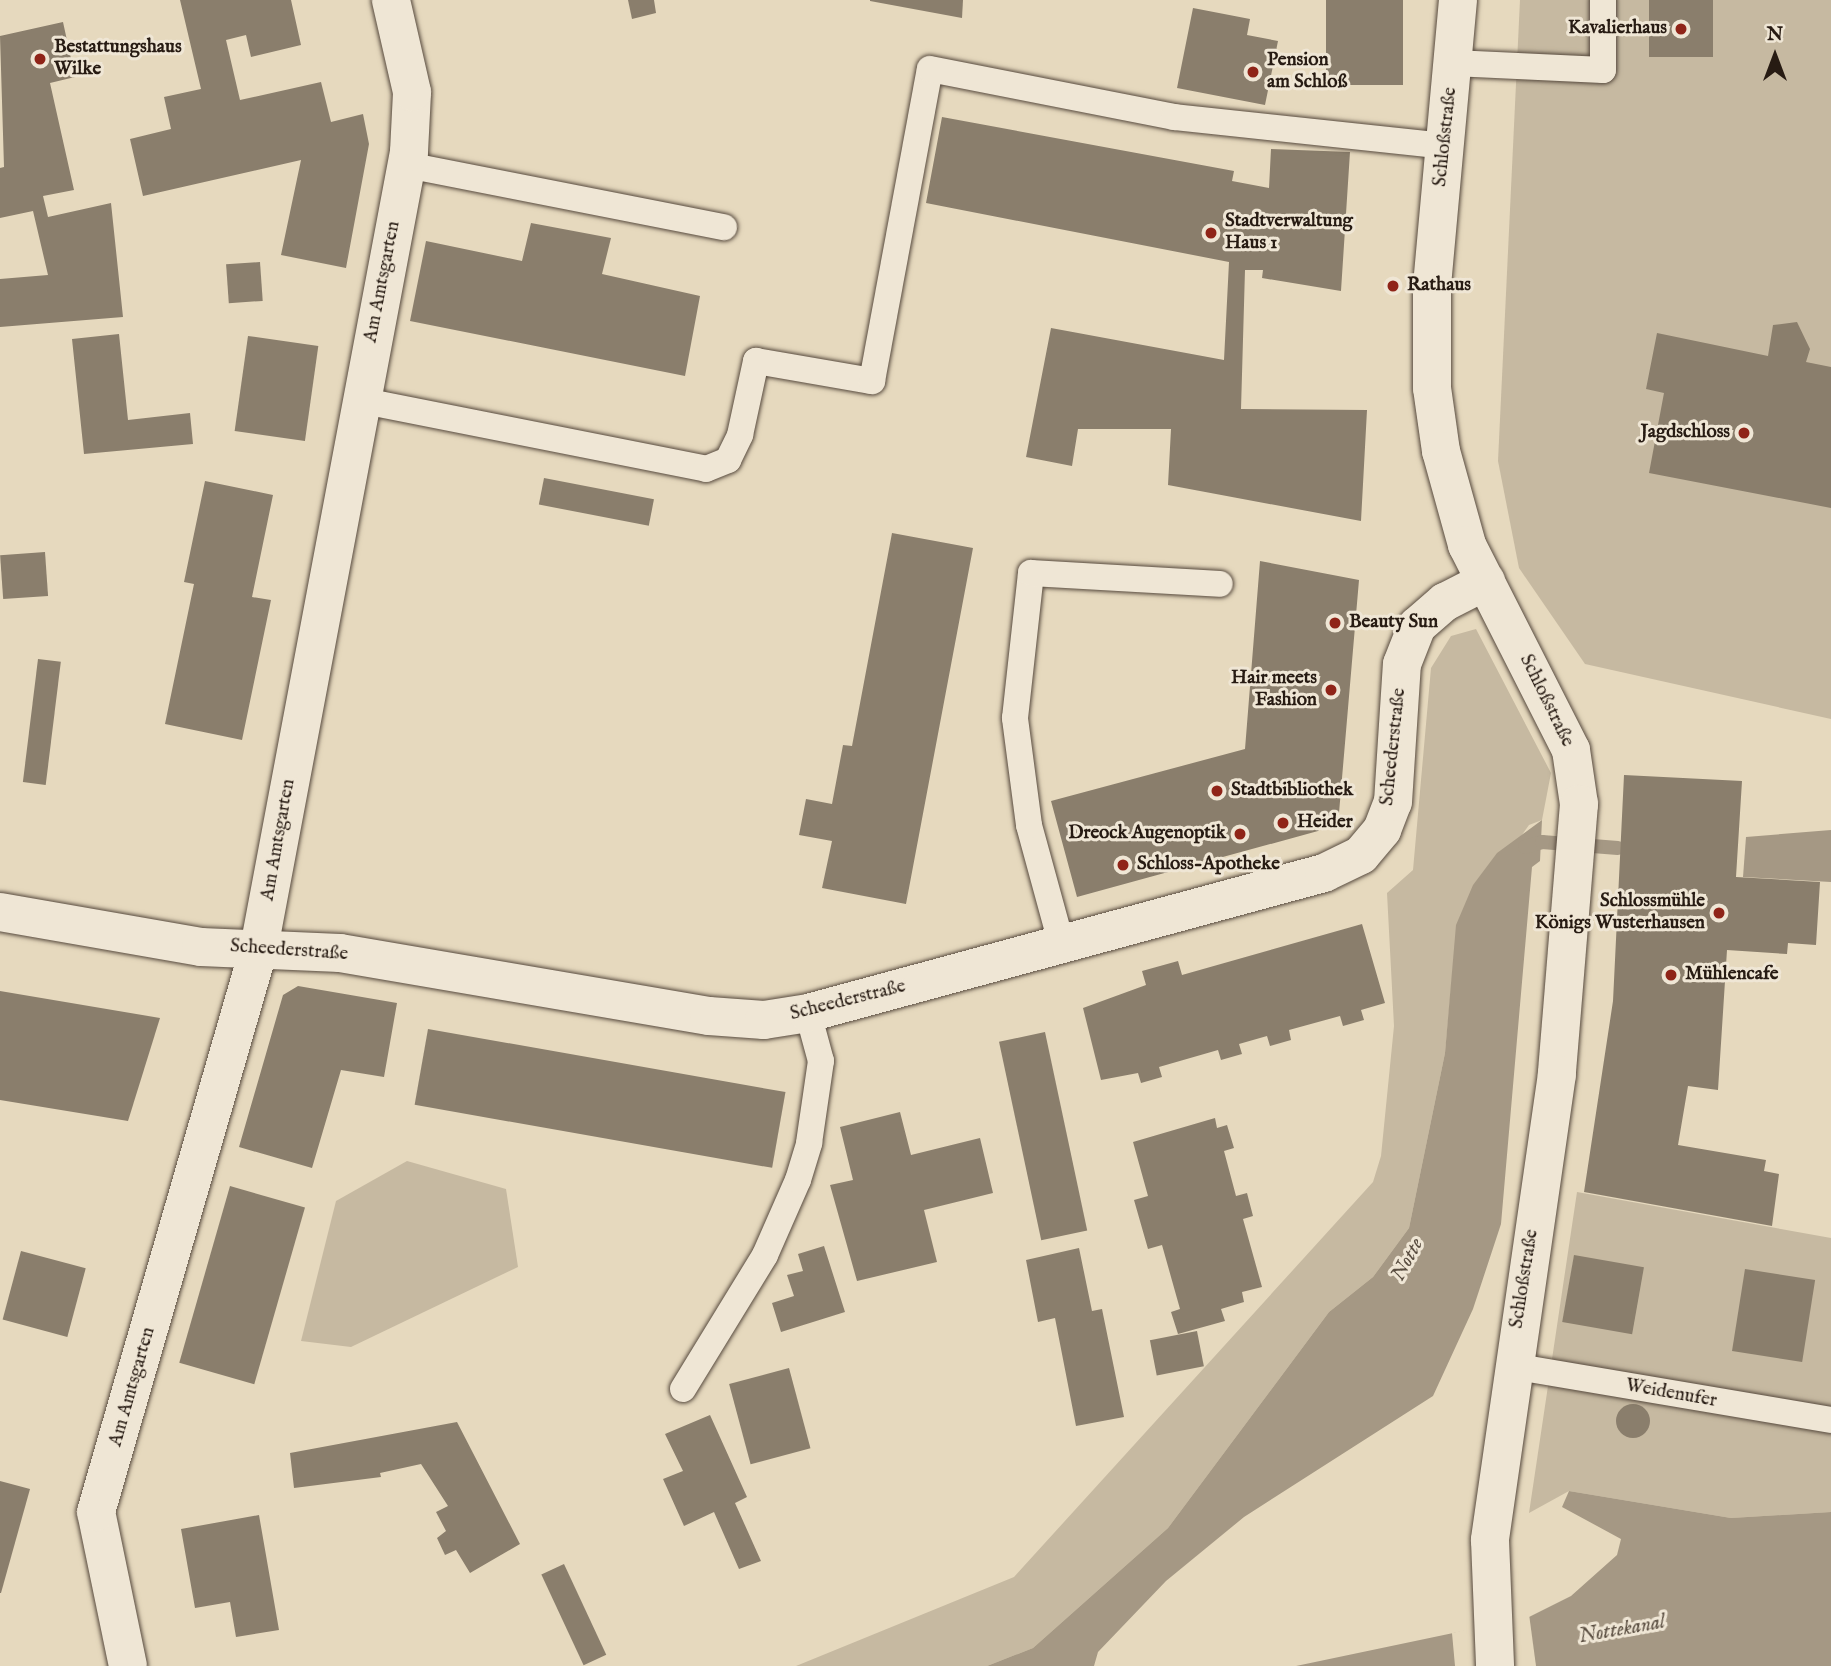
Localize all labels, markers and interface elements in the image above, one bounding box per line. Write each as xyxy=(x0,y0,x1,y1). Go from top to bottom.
place label: Kavalierhaus xyxy=(1568,18,1667,40)
marker: Kavalierhaus xyxy=(1673,21,1689,37)
north arrow xyxy=(1740,21,1810,91)
text: N xyxy=(1767,23,1783,47)
place label: Bestattungshaus Wilke xyxy=(54,37,182,81)
place label: Pension am Schloß xyxy=(1267,50,1347,94)
marker: Bestattungshaus Wilke xyxy=(32,51,48,67)
marker: Pension am Schloß xyxy=(1245,64,1261,80)
street label: Schloßstraße xyxy=(1429,86,1463,188)
place label: Stadtverwaltung Haus 1 xyxy=(1225,211,1353,255)
street label: Am Amtsgarten xyxy=(360,219,406,345)
marker: Stadtverwaltung Haus 1 xyxy=(1203,225,1219,241)
place label: Rathaus xyxy=(1407,275,1471,297)
marker: Rathaus xyxy=(1385,278,1401,294)
place label: Jagdschloss xyxy=(1641,422,1730,444)
marker: Jagdschloss xyxy=(1736,425,1752,441)
place label: Beauty Sun xyxy=(1349,612,1438,634)
marker: Beauty Sun xyxy=(1327,615,1343,631)
street label: Schloßstraße xyxy=(1514,651,1578,751)
place label: Hair meets Fashion xyxy=(1231,668,1317,712)
marker: Hair meets Fashion xyxy=(1323,682,1339,698)
street label: Scheederstraße xyxy=(1376,687,1412,807)
street label: Am Amtsgarten xyxy=(257,777,301,903)
place label: Stadtbibliothek xyxy=(1231,780,1353,802)
marker: Stadtbibliothek xyxy=(1209,783,1225,799)
place label: Heider xyxy=(1297,812,1353,834)
marker: Heider xyxy=(1275,815,1291,831)
place label: Dreock Augenoptik xyxy=(1068,823,1226,845)
marker: Dreock Augenoptik xyxy=(1232,826,1248,842)
place label: Schloss-Apotheke xyxy=(1137,854,1280,876)
marker: Schloss-Apotheke xyxy=(1115,857,1131,873)
place label: Schlossmühle Königs Wusterhausen xyxy=(1535,891,1705,935)
marker: Schlossmühle Königs Wusterhausen xyxy=(1711,905,1727,921)
street label: Scheederstraße xyxy=(229,936,349,966)
place label: Mühlencafe xyxy=(1685,964,1778,986)
marker: Mühlencafe xyxy=(1663,967,1679,983)
street label: Scheederstraße xyxy=(788,976,908,1026)
street label: Schloßstraße xyxy=(1506,1228,1544,1330)
water label: Notte xyxy=(1386,1234,1430,1286)
street label: Am Amtsgarten xyxy=(105,1325,161,1449)
street label: Weidenufer xyxy=(1624,1375,1718,1413)
water label: Nottekanal xyxy=(1577,1610,1667,1650)

